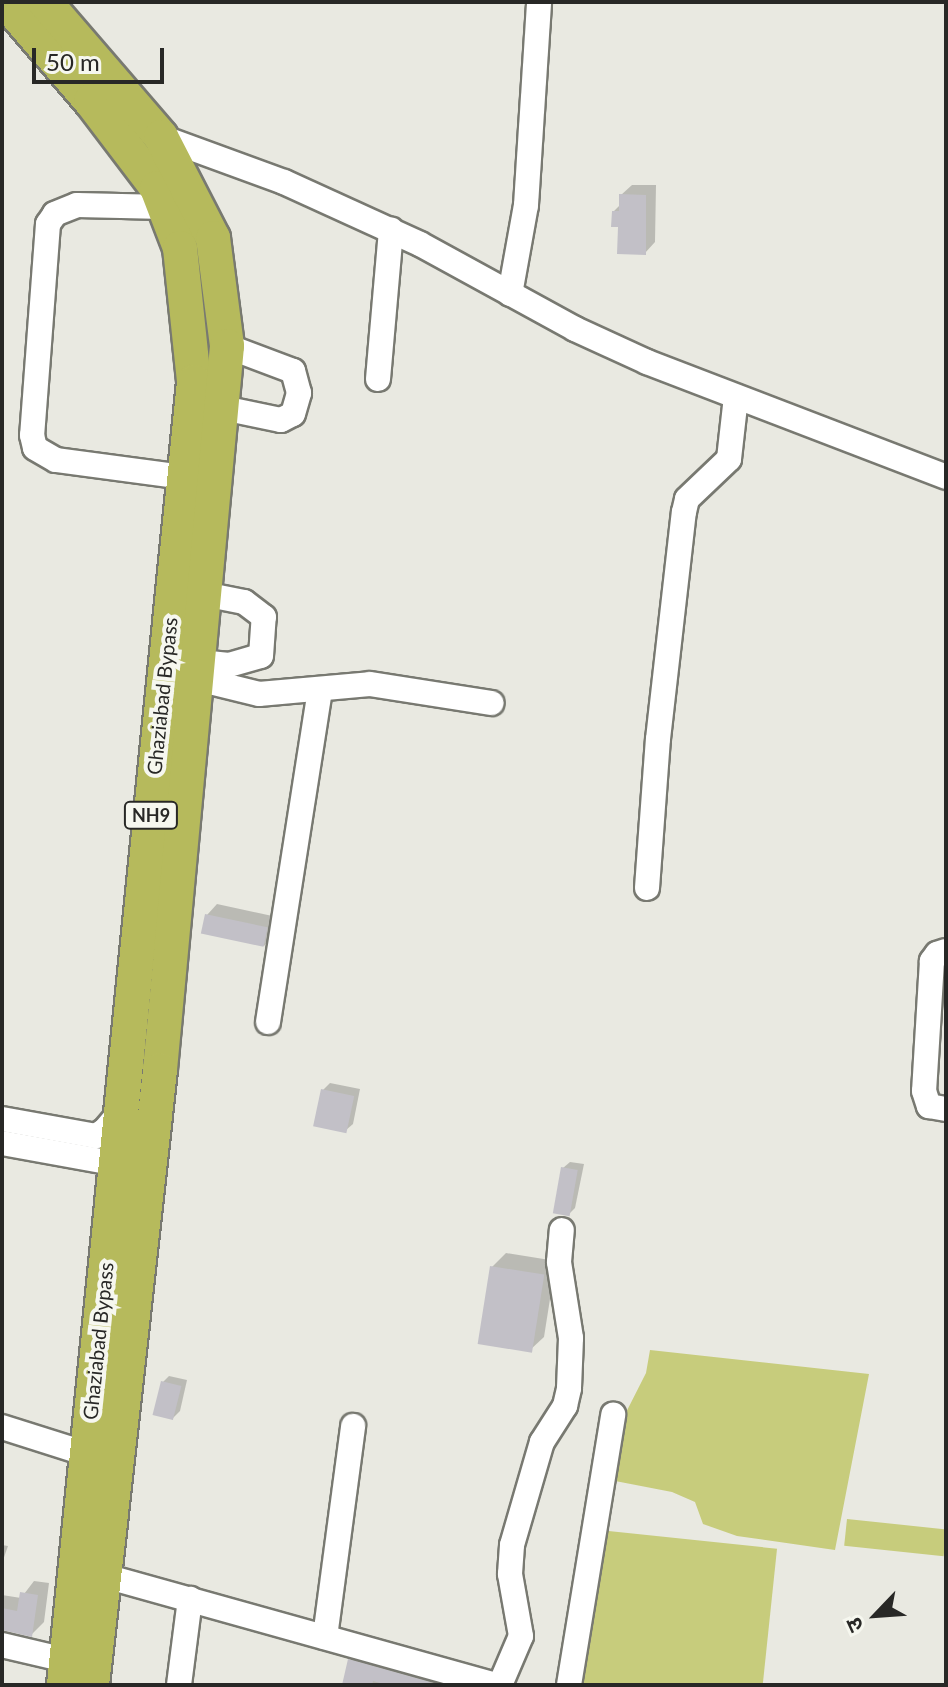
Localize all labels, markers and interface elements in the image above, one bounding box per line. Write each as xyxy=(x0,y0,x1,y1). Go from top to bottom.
scale bar xyxy=(36,32,168,82)
text: 50 m xyxy=(46,47,100,76)
street label: Ghaziabad Bypass xyxy=(142,616,182,776)
road number: NH9 xyxy=(123,801,179,829)
street label: Ghaziabad Bypass xyxy=(78,1261,118,1421)
north arrow xyxy=(836,1575,916,1655)
text: उ xyxy=(839,1614,869,1637)

